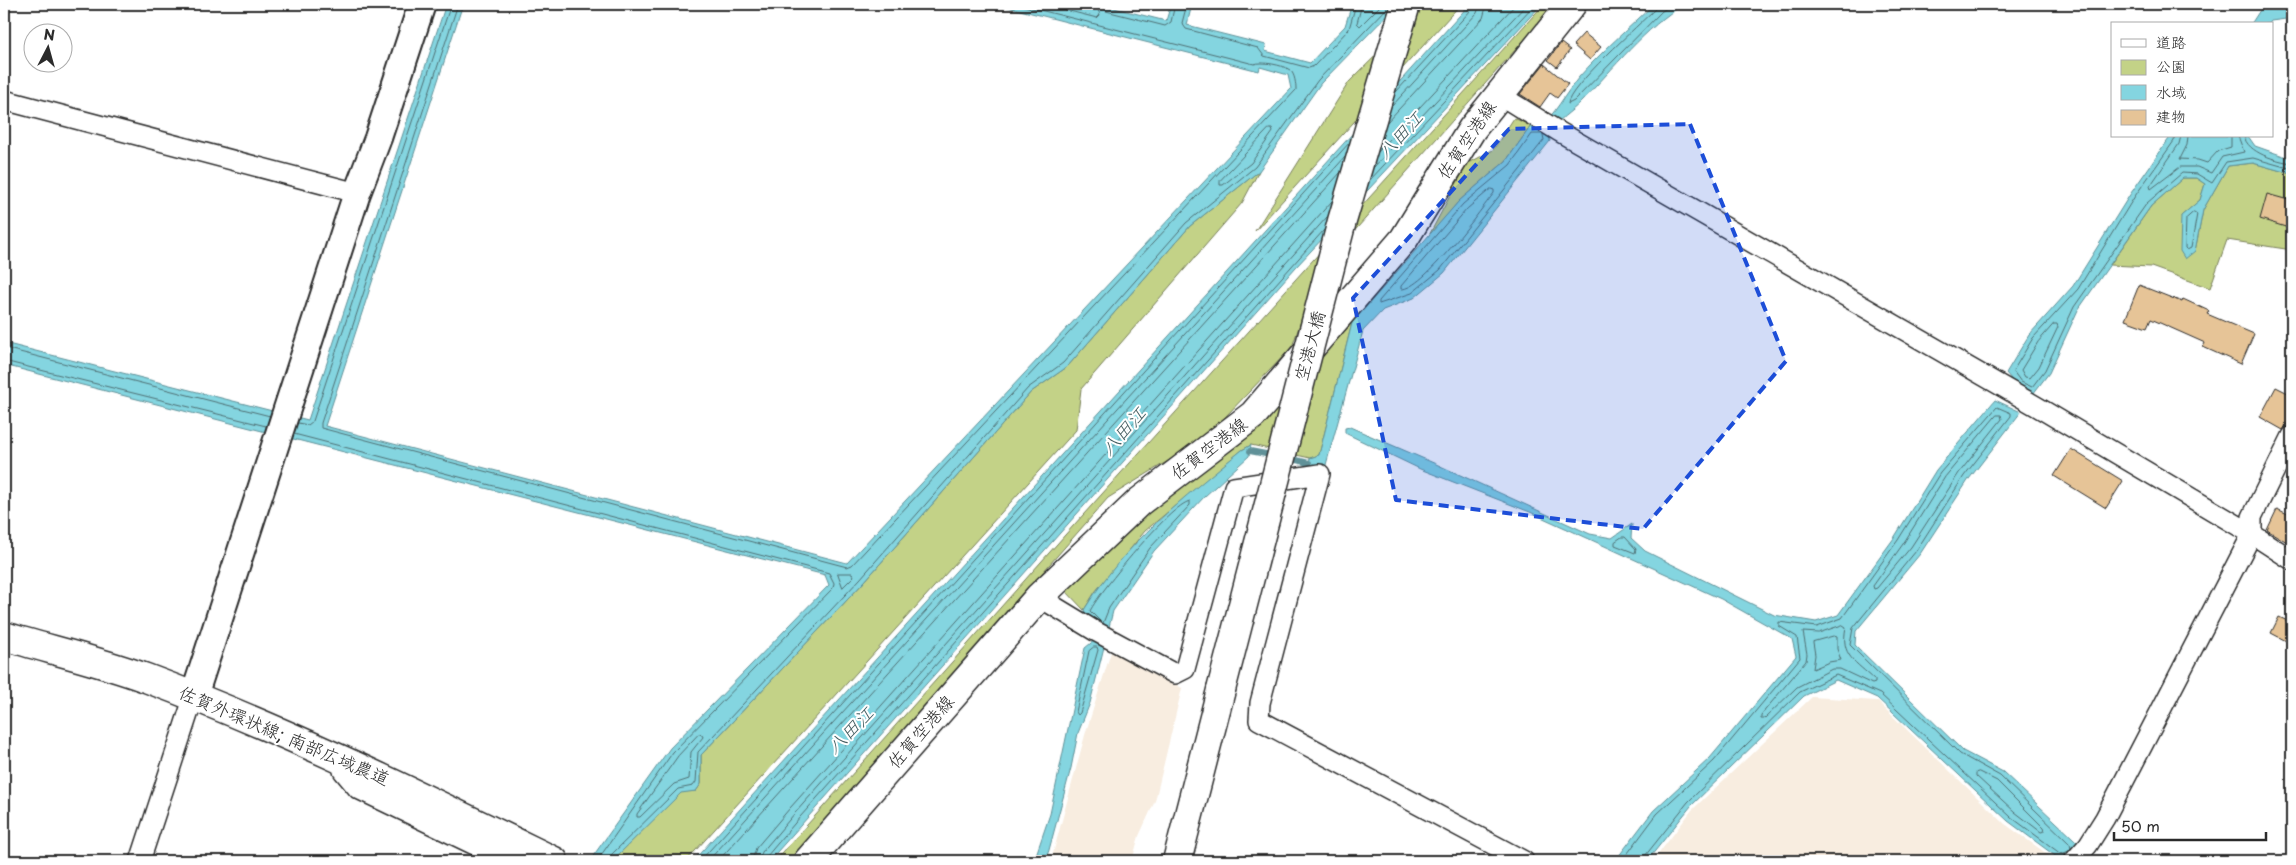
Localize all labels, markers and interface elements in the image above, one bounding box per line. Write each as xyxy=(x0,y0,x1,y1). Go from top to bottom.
north arrow xyxy=(22,22,72,72)
legend xyxy=(2111,22,2274,138)
text: N xyxy=(43,24,56,46)
text: 道路 xyxy=(2156,30,2186,53)
text: 公園 xyxy=(2156,54,2186,77)
text: 水域 xyxy=(2156,80,2186,103)
street label: 佐賀空港線 xyxy=(1429,94,1502,184)
water label: 八田江 xyxy=(1370,103,1430,165)
text: 建物 xyxy=(2156,104,2186,127)
street label: 空港大橋 xyxy=(1286,307,1331,384)
water label: 八田江 xyxy=(1093,399,1152,461)
street label: 佐賀空港線 xyxy=(1164,410,1252,486)
street label: 佐賀外環状線; 南部広域農道 xyxy=(175,678,394,791)
street label: 佐賀空港線 xyxy=(880,688,960,774)
water label: 八田江 xyxy=(819,699,880,759)
scale bar xyxy=(2114,810,2266,842)
text: 50 m xyxy=(2121,814,2160,837)

